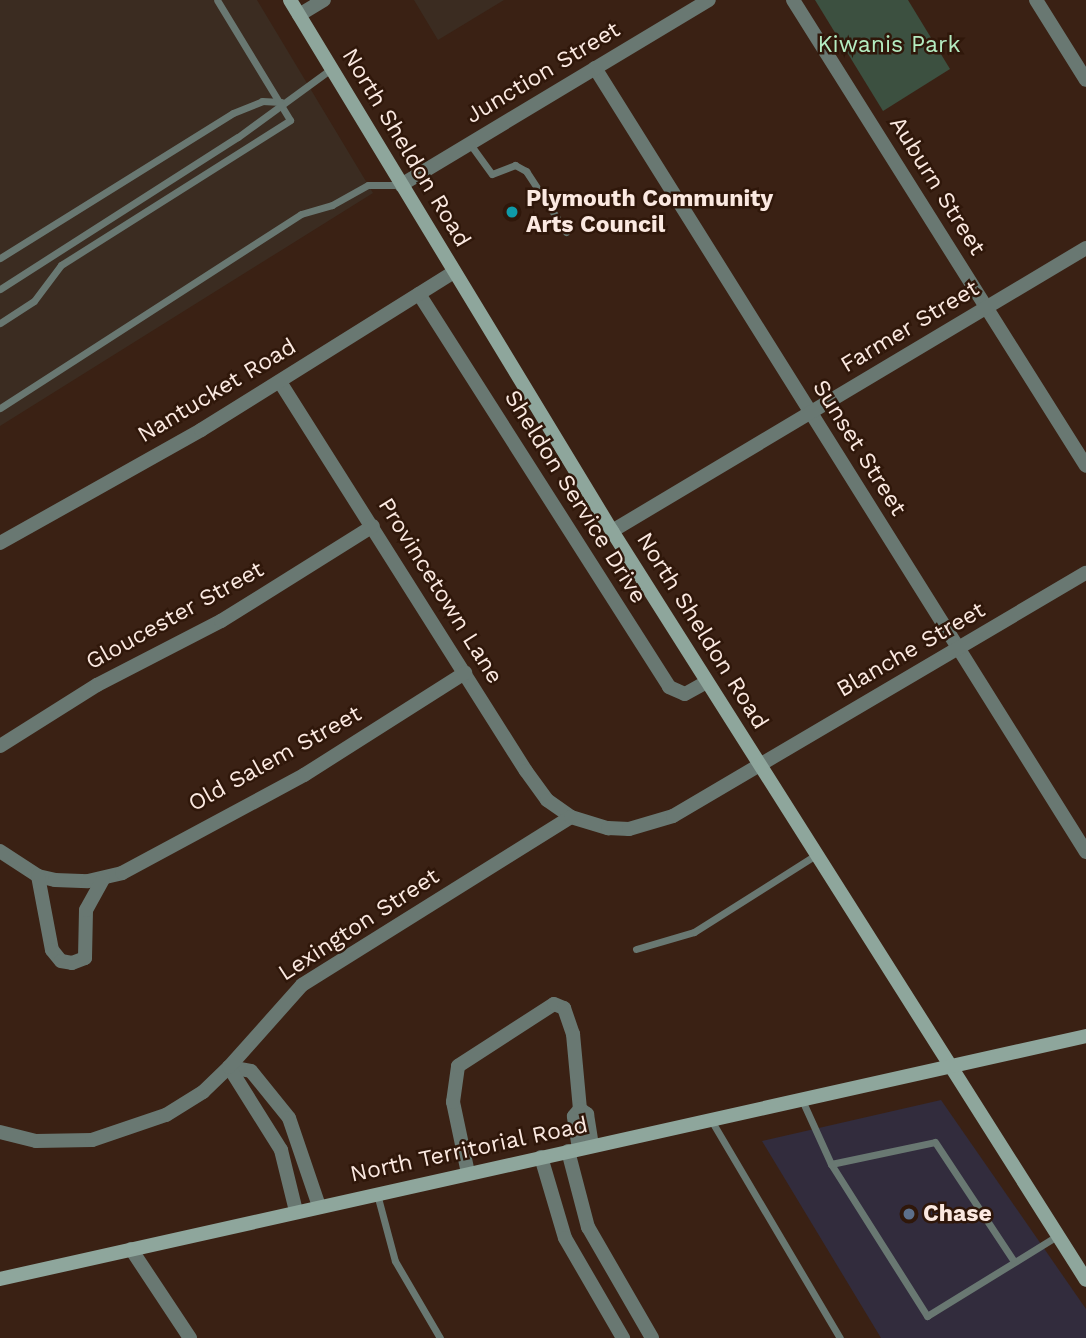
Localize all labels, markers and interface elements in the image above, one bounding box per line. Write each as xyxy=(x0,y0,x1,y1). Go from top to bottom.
street label: Junction Street xyxy=(461,16,625,130)
park label: Kiwanis Park xyxy=(818,31,960,59)
street label: North Sheldon Road xyxy=(336,44,476,252)
street label: Auburn Street xyxy=(883,111,991,261)
place label: Plymouth Community Arts Council xyxy=(526,185,773,239)
marker: Plymouth Community Arts Council xyxy=(504,204,520,220)
street label: Farmer Street xyxy=(836,275,984,379)
street label: Nantucket Road xyxy=(133,333,301,449)
street label: Sunset Street xyxy=(806,375,912,521)
street label: Sheldon Service Drive xyxy=(498,385,652,609)
street label: Provincetown Lane xyxy=(372,493,508,689)
street label: North Sheldon Road xyxy=(630,528,774,734)
street label: Gloucester Street xyxy=(81,556,269,676)
street label: Blanche Street xyxy=(832,596,990,704)
street label: Old Salem Street xyxy=(184,700,366,818)
street label: Lexington Street xyxy=(274,863,444,987)
street label: North Territorial Road xyxy=(347,1111,591,1189)
place label: Chase xyxy=(923,1200,992,1228)
marker: Chase xyxy=(901,1206,917,1222)

